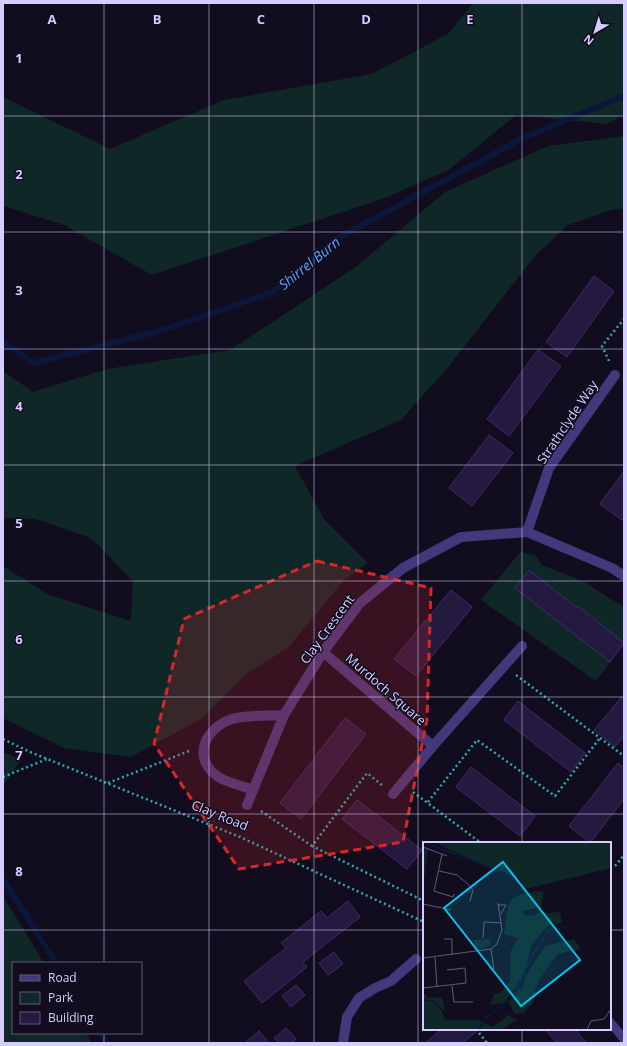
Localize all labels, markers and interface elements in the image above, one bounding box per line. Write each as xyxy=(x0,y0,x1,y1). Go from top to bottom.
text: A xyxy=(48,10,57,28)
text: B xyxy=(153,10,162,28)
text: C xyxy=(257,10,265,28)
text: D xyxy=(361,10,371,28)
text: E xyxy=(466,10,474,28)
north arrow xyxy=(575,12,615,52)
text: N xyxy=(580,32,597,49)
text: 1 xyxy=(15,49,23,67)
text: 2 xyxy=(15,165,23,183)
water label: Shirrel Burn xyxy=(274,232,344,294)
text: 3 xyxy=(15,281,23,299)
street label: Strathclyde Way xyxy=(532,376,602,467)
text: 4 xyxy=(15,397,23,415)
text: 5 xyxy=(15,514,23,532)
street label: Clay Crescent xyxy=(296,590,359,667)
text: 6 xyxy=(15,630,23,648)
street label: Murdoch Square xyxy=(342,649,430,729)
text: 7 xyxy=(15,746,23,764)
street label: Clay Road xyxy=(189,795,251,835)
inset map xyxy=(423,842,611,1030)
text: 8 xyxy=(15,862,23,880)
legend xyxy=(12,962,142,1034)
text: Road xyxy=(48,969,77,986)
text: Park xyxy=(48,989,74,1006)
text: Building xyxy=(48,1009,94,1026)

